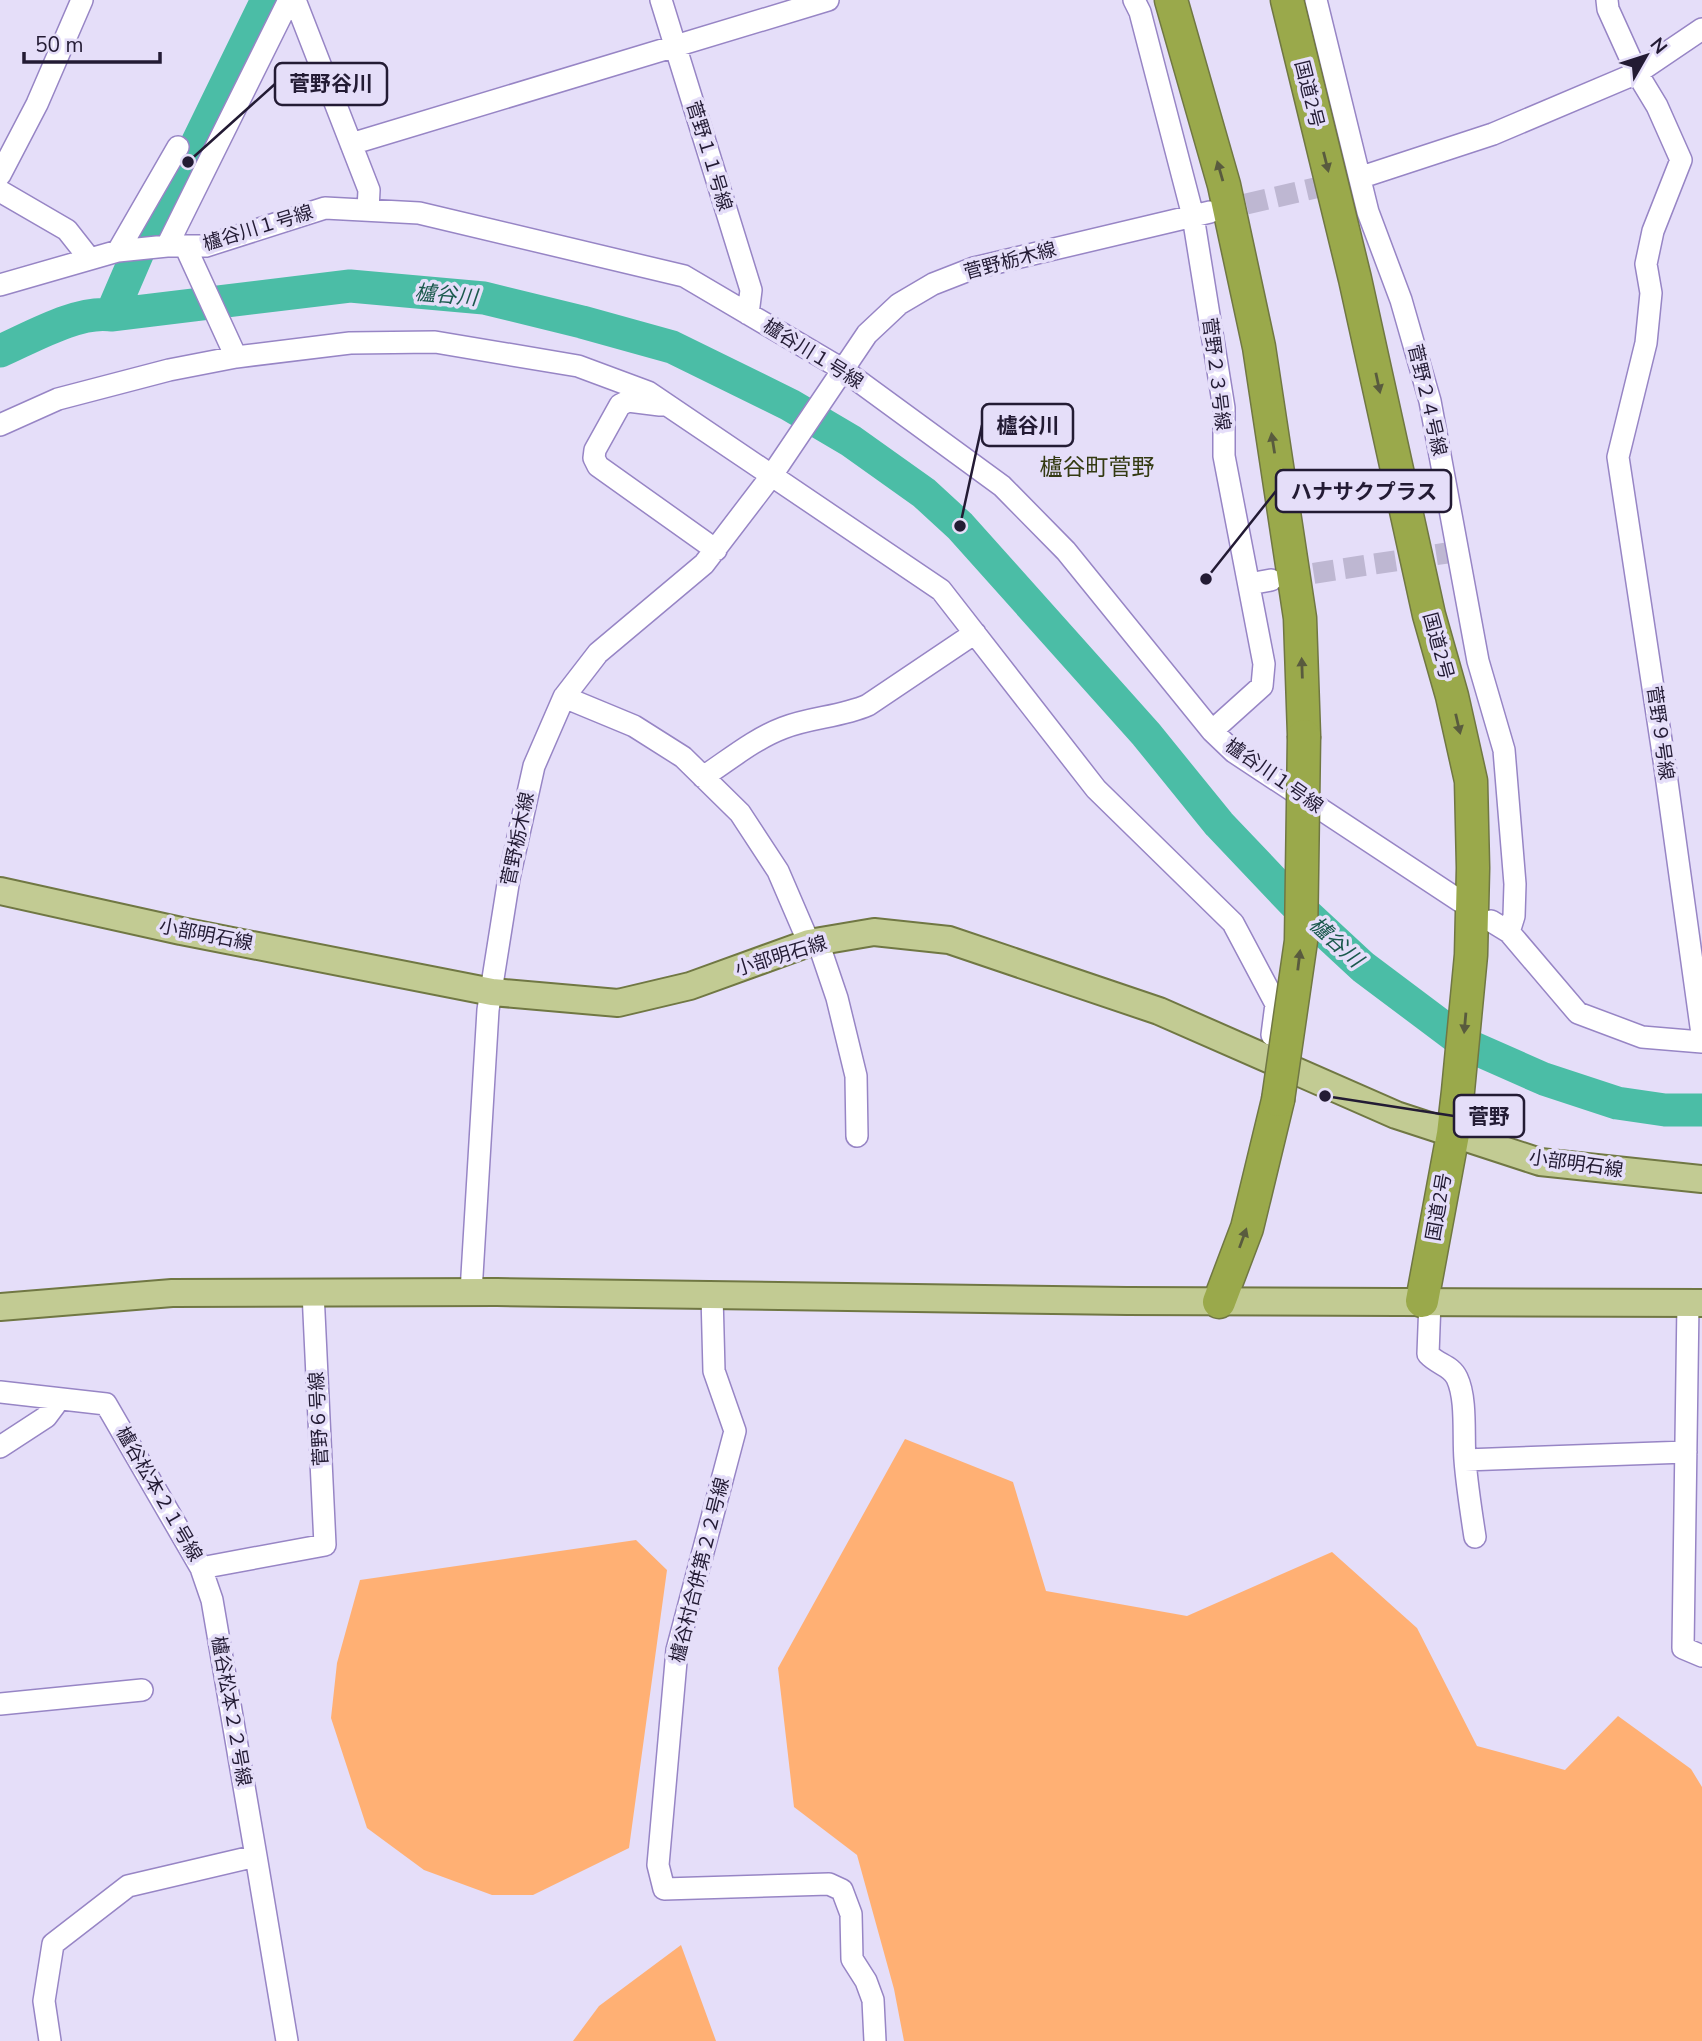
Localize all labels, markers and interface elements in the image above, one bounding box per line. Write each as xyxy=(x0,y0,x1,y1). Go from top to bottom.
scale bar xyxy=(24,21,161,65)
north arrow xyxy=(1611,21,1681,91)
text: 50 m xyxy=(35,31,84,59)
text: N xyxy=(1644,32,1673,60)
street label: 国道2号 xyxy=(1288,58,1330,130)
callout: 菅野谷川 xyxy=(275,63,387,105)
text: 菅野谷川 xyxy=(289,70,373,98)
street label: 菅野１１号線 xyxy=(680,98,738,214)
one-way arrow xyxy=(1321,151,1332,173)
one-way arrow xyxy=(1214,160,1225,182)
street label: 櫨谷川１号線 xyxy=(200,199,316,257)
street label: 菅野栃木線 xyxy=(961,236,1059,286)
water label: 櫨谷川 xyxy=(413,278,481,312)
street label: 櫨谷川１号線 xyxy=(758,313,868,395)
street label: 菅野２３号線 xyxy=(1196,316,1236,432)
street label: 菅野２４号線 xyxy=(1402,342,1452,458)
one-way arrow xyxy=(1372,372,1383,394)
callout: 櫨谷川 xyxy=(982,404,1073,446)
text: 櫨谷川 xyxy=(997,412,1060,440)
one-way arrow xyxy=(1268,431,1279,453)
district label: 櫨谷町菅野 xyxy=(1040,452,1155,483)
callout: ハナサクプラス xyxy=(1276,470,1451,512)
text: ハナサクプラス xyxy=(1291,478,1437,506)
street label: 国道2号 xyxy=(1417,610,1459,682)
one-way arrow xyxy=(1296,657,1307,679)
street label: 菅野９号線 xyxy=(1641,684,1679,782)
one-way arrow xyxy=(1453,713,1464,735)
street label: 櫨谷川１号線 xyxy=(1220,733,1328,819)
street label: 菅野栃木線 xyxy=(495,790,541,888)
water label: 櫨谷川 xyxy=(1303,911,1370,975)
street label: 小部明石線 xyxy=(157,913,255,957)
street label: 小部明石線 xyxy=(732,930,830,982)
one-way arrow xyxy=(1293,949,1304,971)
one-way arrow xyxy=(1459,1012,1470,1034)
callout: 菅野 xyxy=(1454,1095,1524,1137)
text: 菅野 xyxy=(1468,1103,1510,1131)
street label: 小部明石線 xyxy=(1527,1145,1625,1183)
street label: 国道2号 xyxy=(1420,1171,1458,1243)
one-way arrow xyxy=(1238,1227,1249,1248)
street label: 菅野６号線 xyxy=(304,1371,334,1467)
street label: 櫨谷松本２１号線 xyxy=(110,1422,208,1566)
street label: 櫨谷村合併第２２号線 xyxy=(664,1475,736,1665)
street label: 櫨谷松本２２号線 xyxy=(205,1634,257,1788)

